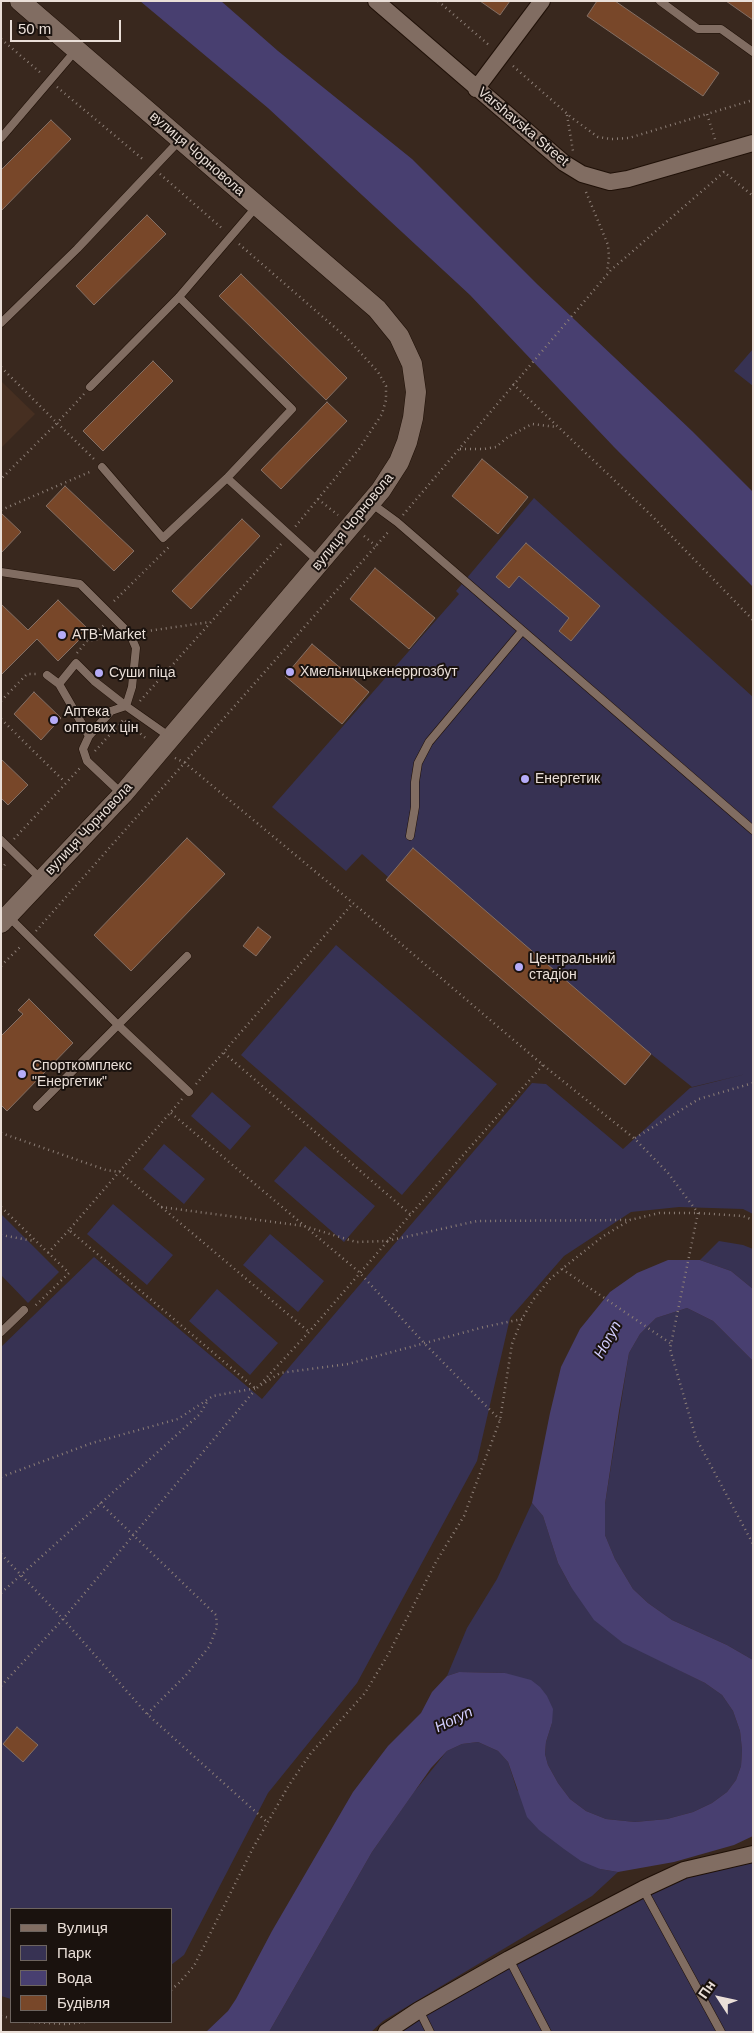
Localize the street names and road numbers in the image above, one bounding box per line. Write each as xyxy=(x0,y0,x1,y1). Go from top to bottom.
street label: Varshavska Street xyxy=(474,84,572,170)
street label: вулиця Чорновола xyxy=(146,108,248,200)
street label: вулиця Чорновола xyxy=(309,470,397,574)
street label: вулиця Чорновола xyxy=(42,779,136,879)

